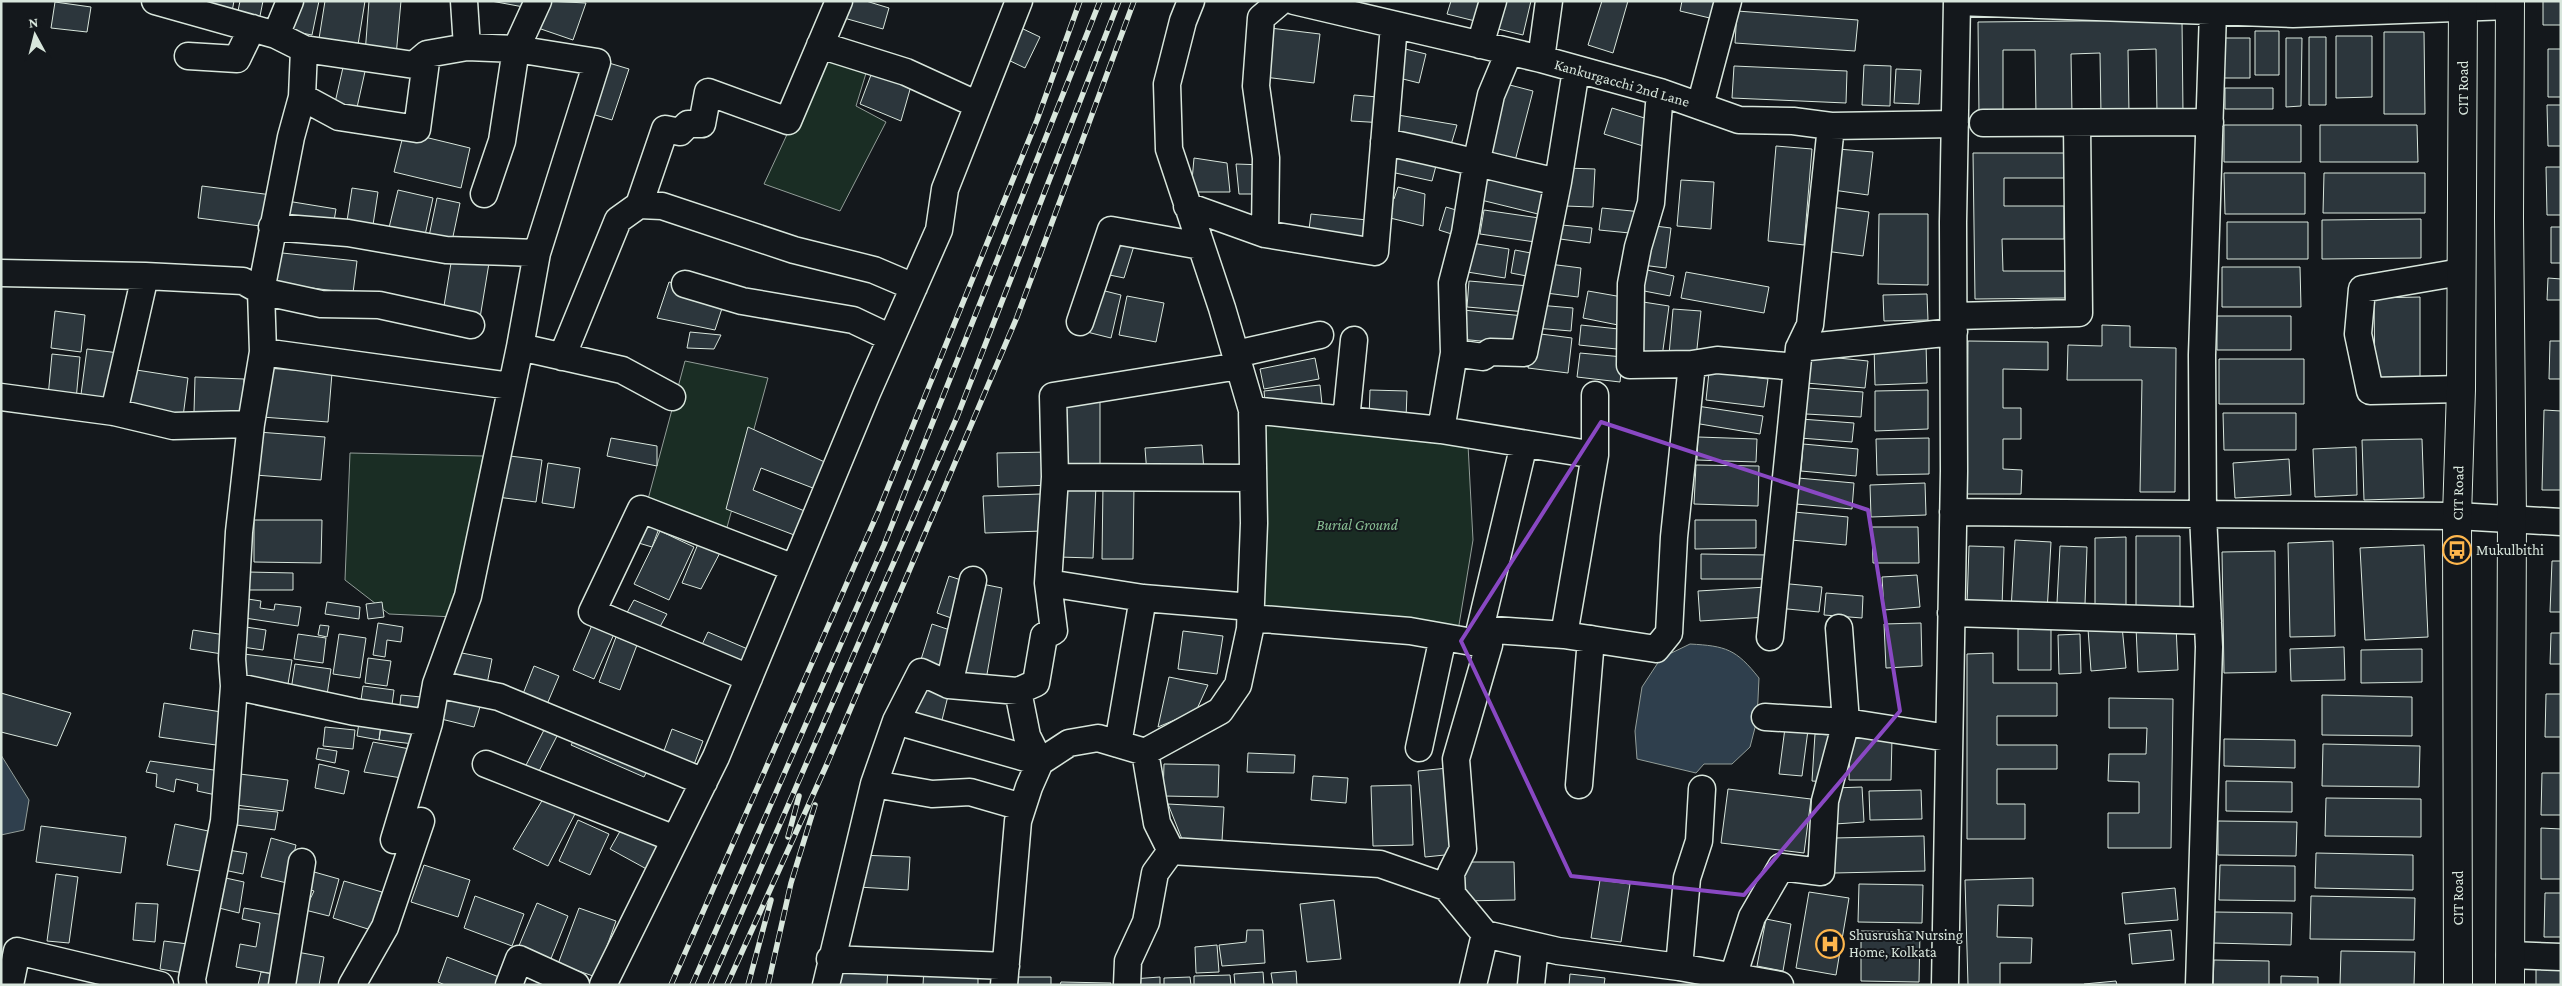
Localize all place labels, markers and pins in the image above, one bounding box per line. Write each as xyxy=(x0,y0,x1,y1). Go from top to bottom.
bus stop icon: Mukulbithi xyxy=(2442,535,2472,565)
place label: Mukulbithi xyxy=(2476,542,2544,558)
place label: Shusrusha Nursing Home, Kolkata xyxy=(1849,927,1963,960)
hospital icon: Shusrusha Nursing Home, Kolkata xyxy=(1815,929,1845,959)

